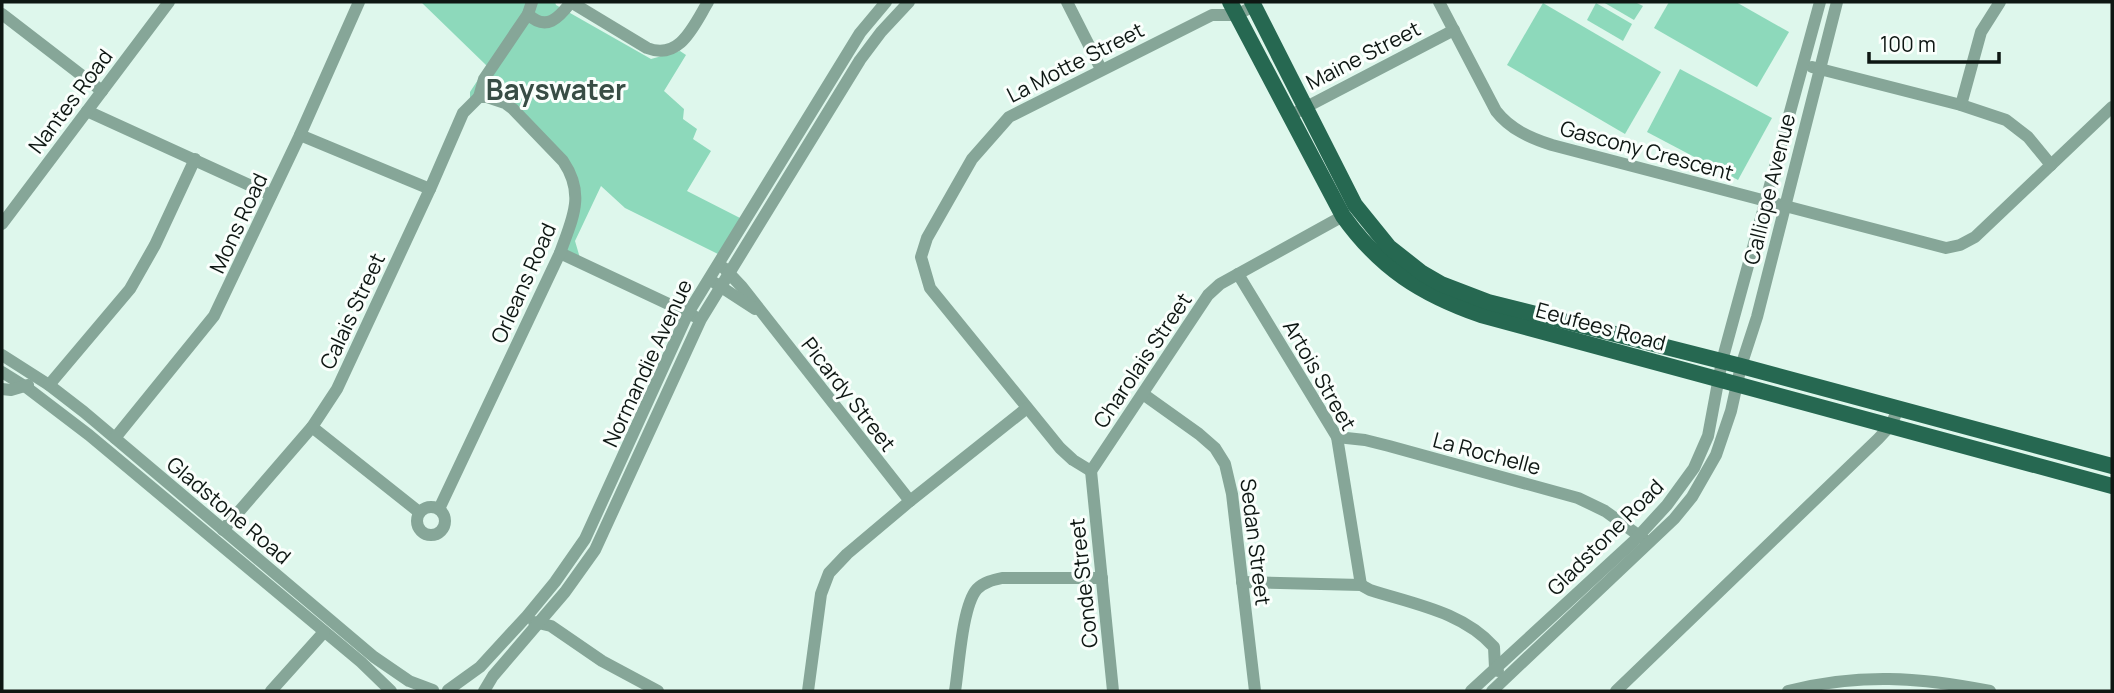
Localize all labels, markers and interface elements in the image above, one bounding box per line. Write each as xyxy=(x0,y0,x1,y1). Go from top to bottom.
street label: Maine Street xyxy=(1301,14,1425,96)
street label: La Motte Street xyxy=(1002,15,1148,109)
scale bar xyxy=(1869,21,1998,65)
text: 100 m xyxy=(1880,30,1936,58)
street label: Nantes Road xyxy=(22,43,118,159)
district label: Bayswater xyxy=(486,70,626,108)
street label: Calliope Avenue xyxy=(1737,111,1801,267)
street label: Gascony Crescent xyxy=(1557,113,1737,187)
street label: Mons Road xyxy=(203,168,273,278)
street label: Orleans Road xyxy=(484,218,562,348)
street label: Calais Street xyxy=(313,248,391,374)
street label: Normandie Avenue xyxy=(596,275,698,451)
street label: Charolais Street xyxy=(1086,287,1198,433)
street label: Eeufees Road xyxy=(1533,295,1669,357)
street label: Artois Street xyxy=(1277,315,1363,435)
street label: Picardy Street xyxy=(796,331,902,457)
street label: La Rochelle xyxy=(1430,425,1544,481)
street label: Gladstone Road xyxy=(161,450,297,570)
street label: Gladstone Road xyxy=(1541,473,1669,601)
street label: Sedan Street xyxy=(1234,477,1278,607)
street label: Conde Street xyxy=(1062,517,1104,649)

